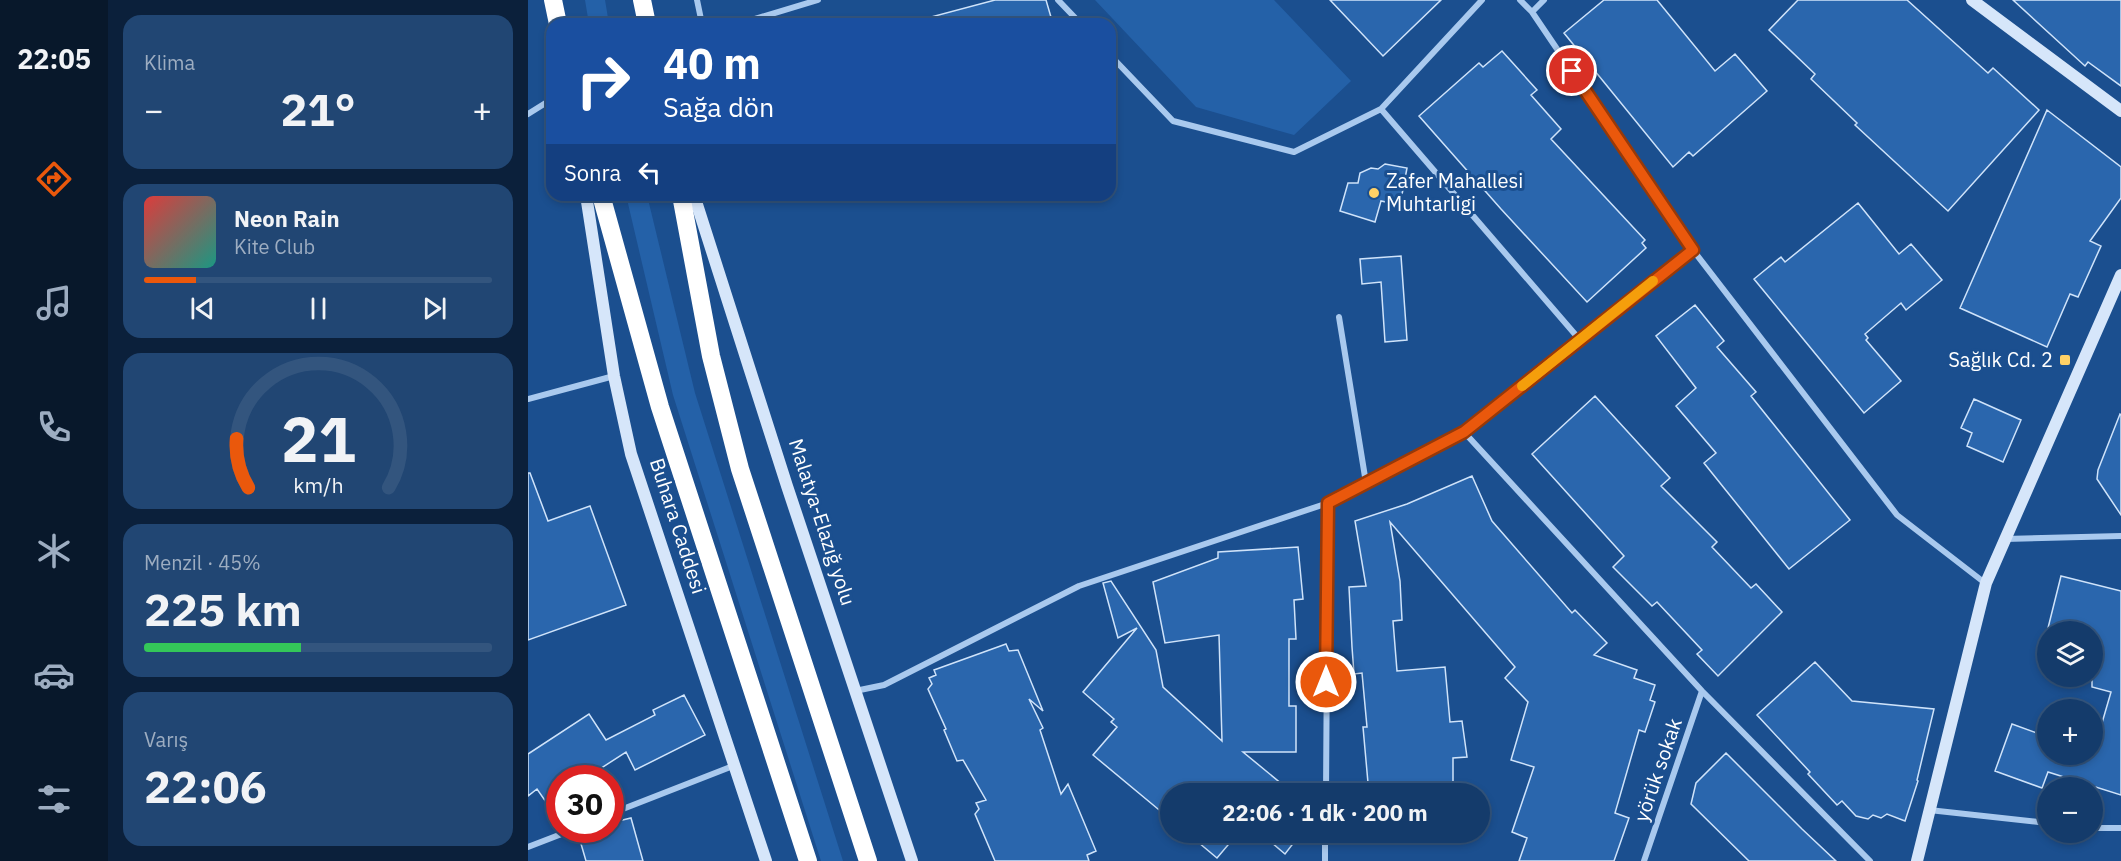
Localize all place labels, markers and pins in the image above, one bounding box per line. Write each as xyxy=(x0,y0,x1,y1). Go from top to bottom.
pin xyxy=(1546,45,1597,96)
place label: Zafer Mahallesi Muhtarligi xyxy=(1386,167,1523,217)
marker: Zafer Mahallesi Muhtarligi xyxy=(1367,186,1381,200)
place label: Sağlık Cd. 2 xyxy=(1948,346,2053,373)
marker: Sağlık Cd. 2 xyxy=(2058,353,2072,367)

